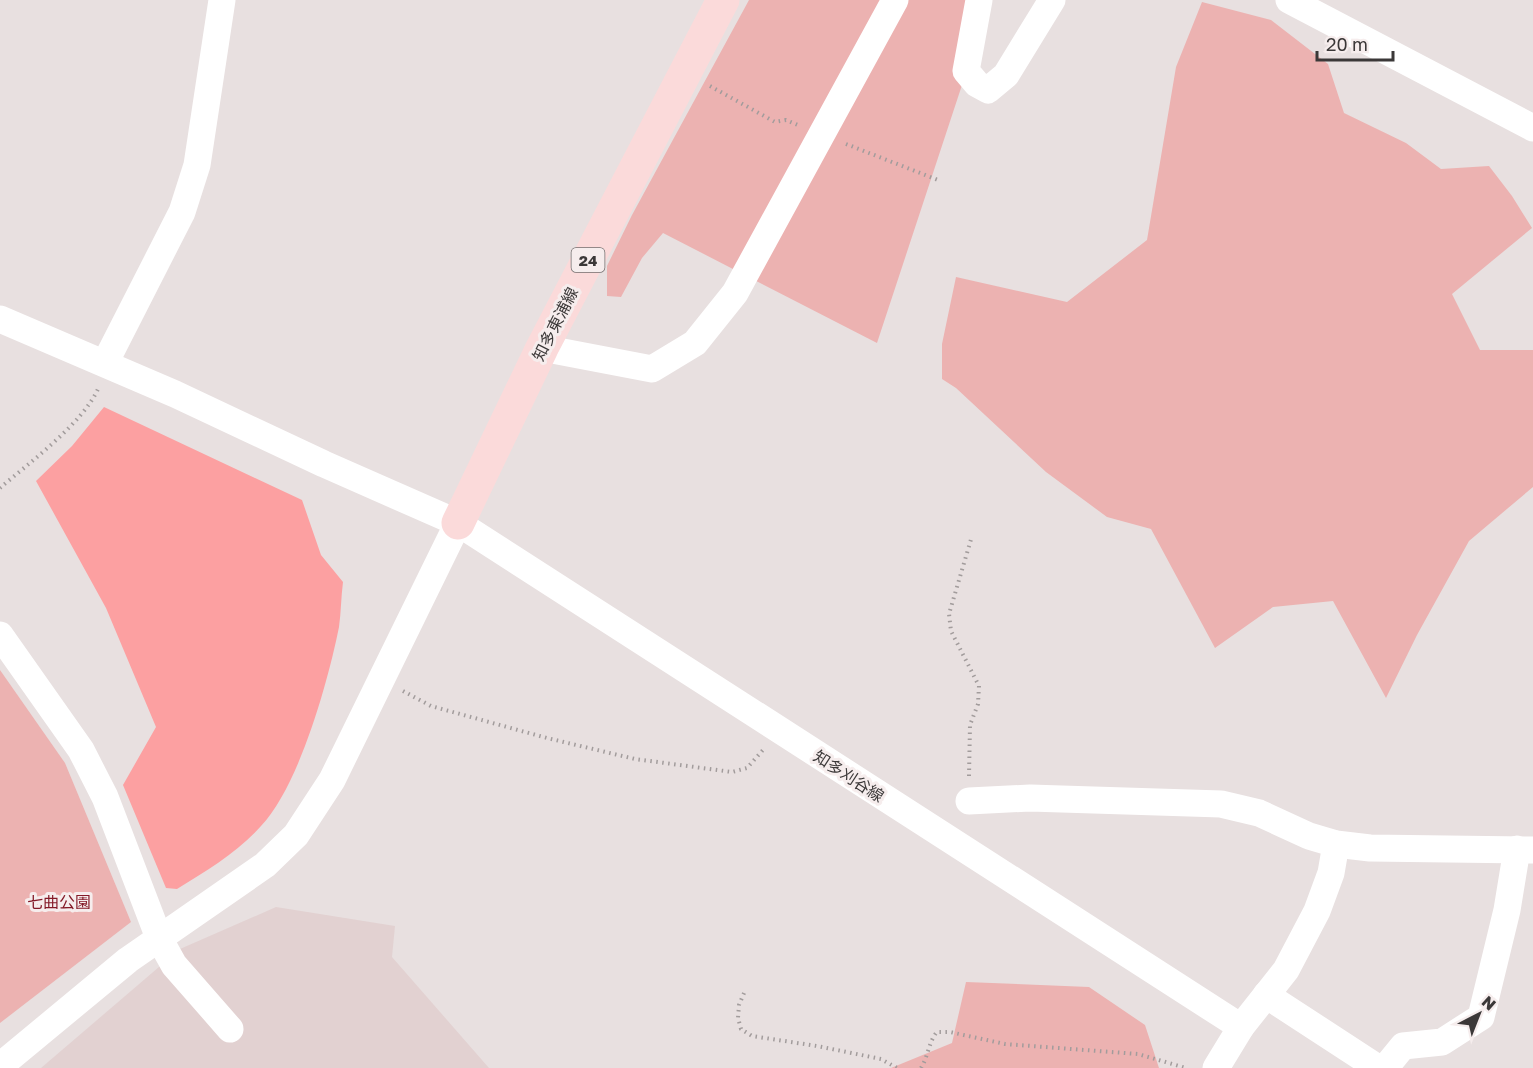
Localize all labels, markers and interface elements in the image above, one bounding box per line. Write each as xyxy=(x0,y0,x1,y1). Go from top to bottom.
scale bar xyxy=(1317,24,1394,62)
text: 20 m xyxy=(1326,33,1368,55)
road number: 24 xyxy=(572,248,604,272)
street label: 知多東浦線 xyxy=(528,284,582,364)
street label: 知多刈谷線 xyxy=(810,746,888,806)
park label: 七曲公園 xyxy=(27,892,91,912)
north arrow xyxy=(1449,984,1509,1044)
text: N xyxy=(1478,991,1500,1014)

